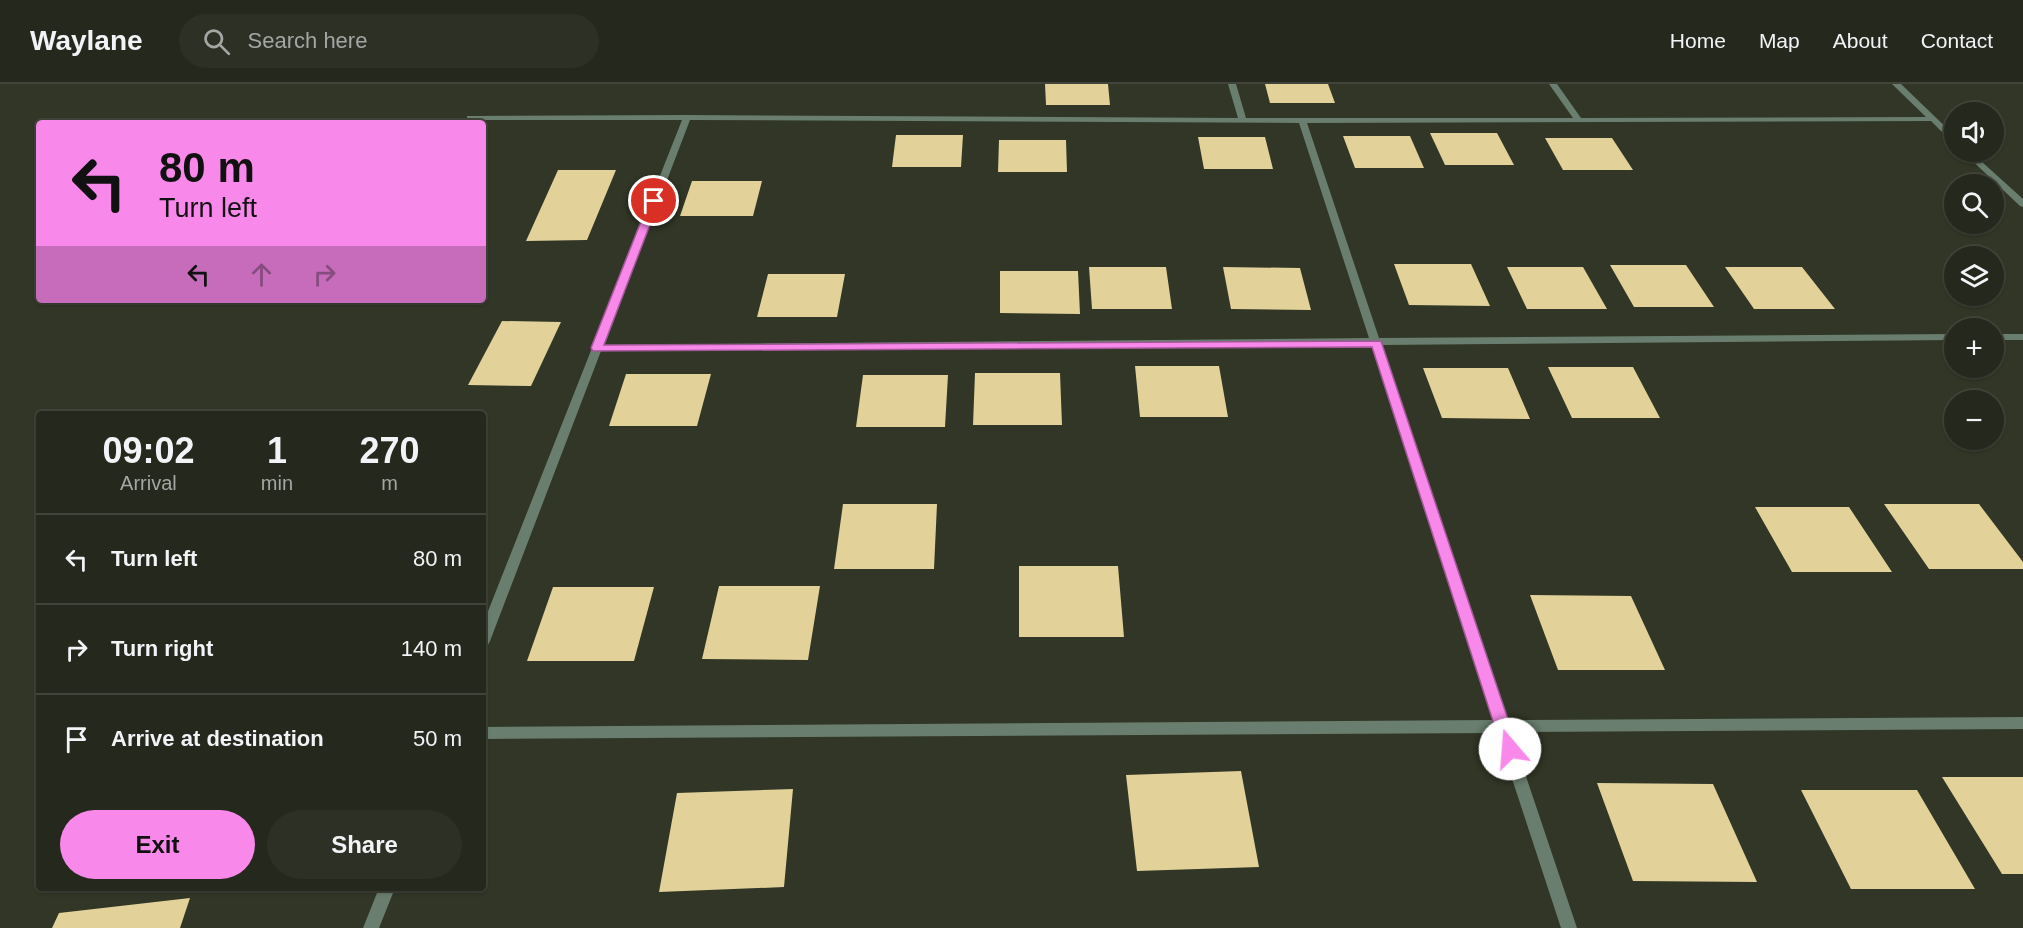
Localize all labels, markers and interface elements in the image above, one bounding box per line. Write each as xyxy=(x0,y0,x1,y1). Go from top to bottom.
search box xyxy=(179,14,599,68)
text: Waylane xyxy=(30,25,143,56)
icon: search xyxy=(200,25,233,58)
text: Search here xyxy=(248,28,367,53)
text: Home xyxy=(1670,29,1726,52)
text: Map xyxy=(1759,29,1800,52)
text: About xyxy=(1833,29,1888,52)
text: Contact xyxy=(1921,29,1993,52)
map controls xyxy=(1944,102,2004,450)
button: sound xyxy=(1944,102,2004,162)
icon: left xyxy=(60,144,138,222)
text: 80 m xyxy=(159,144,255,191)
button: search xyxy=(1944,174,2004,234)
pin xyxy=(628,175,679,226)
icon: arrive xyxy=(637,184,670,217)
text: Turn left xyxy=(159,193,257,223)
button: layers xyxy=(1944,246,2004,306)
icon: left xyxy=(182,258,215,291)
icon: ahead xyxy=(245,258,278,291)
icon: right xyxy=(308,258,341,291)
button: + xyxy=(1944,318,2004,378)
button: − xyxy=(1944,390,2004,450)
text: 09:02 xyxy=(102,430,194,471)
text: 1 xyxy=(267,430,287,471)
text: 270 xyxy=(359,430,420,471)
text: Arrival xyxy=(120,472,177,494)
text: min xyxy=(261,472,293,494)
text: m xyxy=(381,472,398,494)
icon: left xyxy=(60,543,93,576)
text: Turn left xyxy=(111,546,197,571)
text: 80 m xyxy=(413,546,462,571)
icon: right xyxy=(60,633,93,666)
text: Turn right xyxy=(111,636,213,661)
text: 140 m xyxy=(401,636,462,661)
position arrow xyxy=(1478,717,1542,781)
icon: arrive xyxy=(60,723,93,756)
text: Arrive at destination xyxy=(111,726,324,751)
text: 50 m xyxy=(413,726,462,751)
button: Exit xyxy=(60,810,255,879)
button: Share xyxy=(267,810,462,879)

